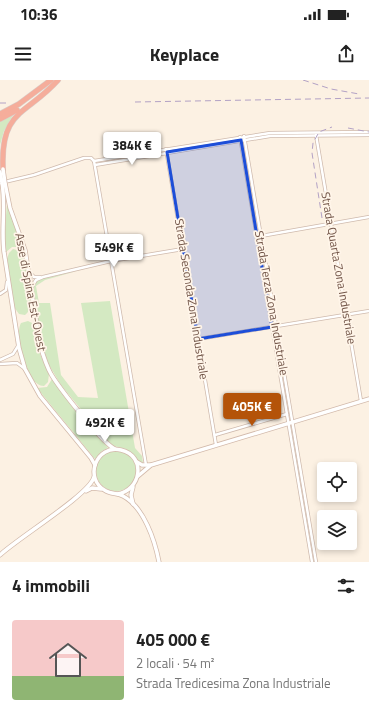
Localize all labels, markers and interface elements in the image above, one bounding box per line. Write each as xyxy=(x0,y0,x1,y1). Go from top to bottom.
text: 10:36 xyxy=(20,3,57,26)
text: Keyplace xyxy=(150,41,219,68)
icon: menu xyxy=(12,43,34,65)
icon: share xyxy=(335,43,357,65)
pin: 384K € xyxy=(99,132,165,166)
text: 384K € xyxy=(112,135,152,155)
street label: Strada Quarta Zona Industriale xyxy=(316,190,362,346)
street label: Strada Seconda Zona Industriale xyxy=(170,217,214,381)
street label: Strada Terza Zona Industriale xyxy=(250,229,294,377)
street label: Asse di Spina Est-Ovest xyxy=(10,231,52,353)
pin: 549K € xyxy=(81,234,147,268)
text: 549K € xyxy=(94,237,134,257)
pin: 405K € xyxy=(219,393,285,427)
text: 405K € xyxy=(232,396,272,416)
pin: 492K € xyxy=(72,409,138,443)
text: 492K € xyxy=(85,412,125,432)
map controls xyxy=(317,462,357,550)
button: locate xyxy=(317,462,357,502)
button: layers xyxy=(317,510,357,550)
text: 4 immobili xyxy=(12,573,90,599)
icon: filters xyxy=(335,575,357,597)
text: 405 000 € xyxy=(136,627,210,653)
icon: home xyxy=(44,636,92,684)
text: 2 locali · 54 m² xyxy=(136,653,215,673)
text: Strada Tredicesima Zona Industriale xyxy=(136,673,330,693)

